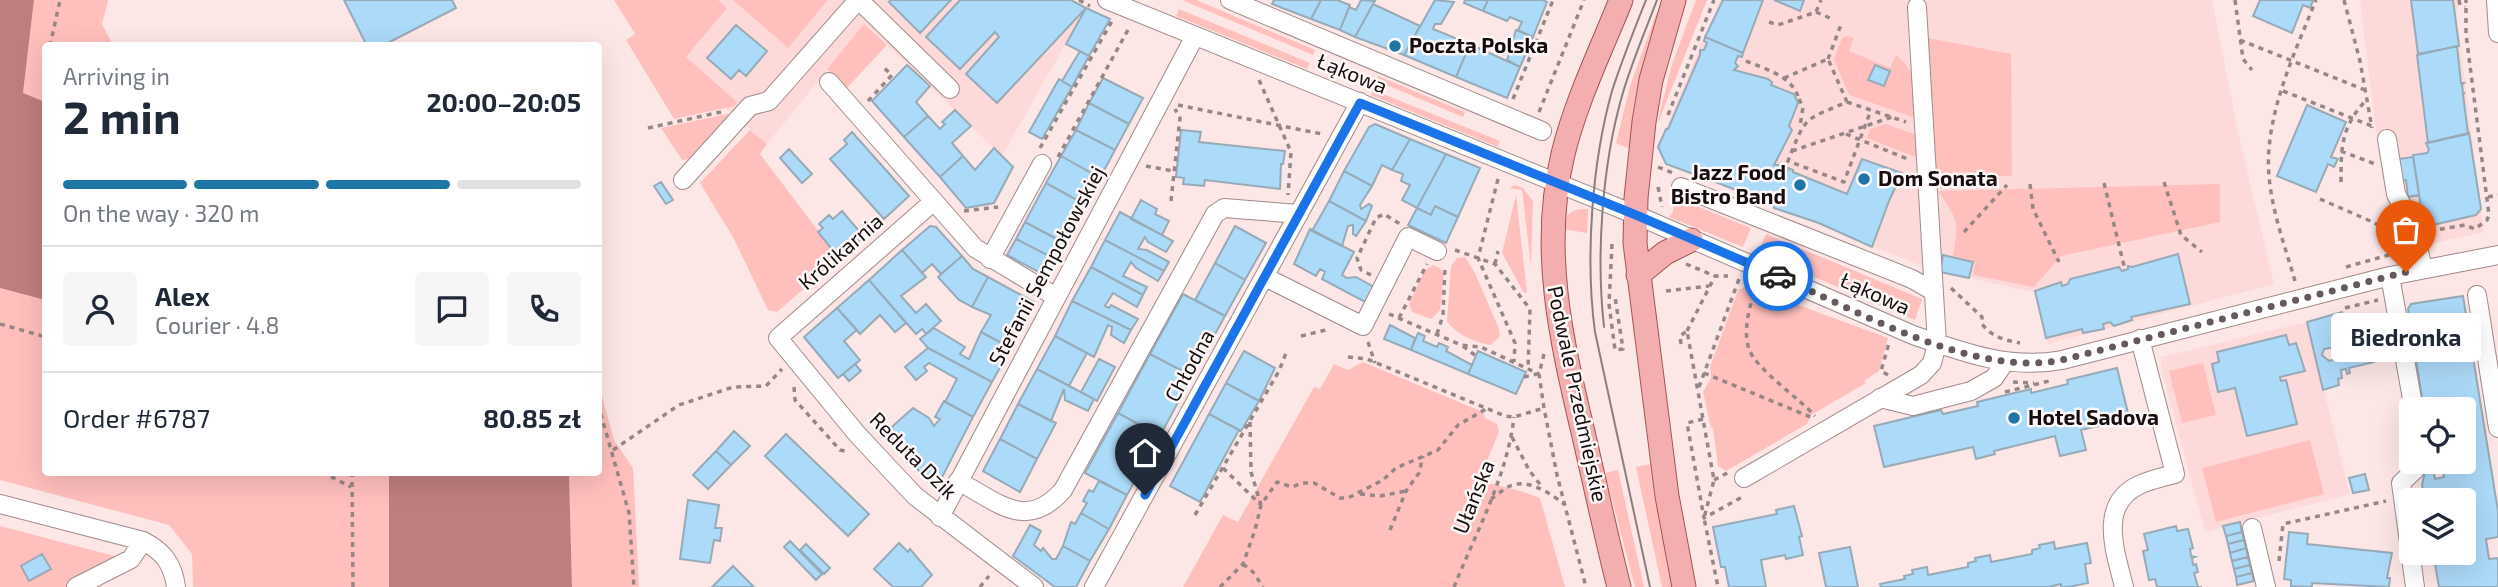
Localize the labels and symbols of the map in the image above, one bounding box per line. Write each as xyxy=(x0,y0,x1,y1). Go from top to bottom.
place label: Poczta Polska xyxy=(1409,32,1548,57)
marker: Poczta Polska xyxy=(1387,38,1403,54)
street label: Łąkowa xyxy=(1314,47,1391,98)
place label: Jazz Food Bistro Band xyxy=(1671,159,1786,208)
street label: Stefanii Sempołowskiej xyxy=(982,161,1110,370)
place label: Dom Sonata xyxy=(1878,165,1998,190)
marker: Dom Sonata xyxy=(1856,171,1872,187)
marker: Jazz Food Bistro Band xyxy=(1792,177,1808,193)
pin xyxy=(2376,200,2436,272)
street label: Królikarnia xyxy=(793,207,887,294)
courier xyxy=(1743,241,1813,311)
street label: Łąkowa xyxy=(1837,266,1914,319)
street label: Podwale Przedmiejskie xyxy=(1542,284,1614,504)
callout: Biedronka xyxy=(2331,314,2481,363)
street label: Chłodna xyxy=(1159,325,1219,406)
place label: Hotel Sadova xyxy=(2028,404,2159,429)
street label: Reduta Dzik xyxy=(865,406,963,504)
marker: Hotel Sadova xyxy=(2006,410,2022,426)
pin xyxy=(1115,423,1175,495)
street label: Ułańska xyxy=(1447,456,1499,537)

